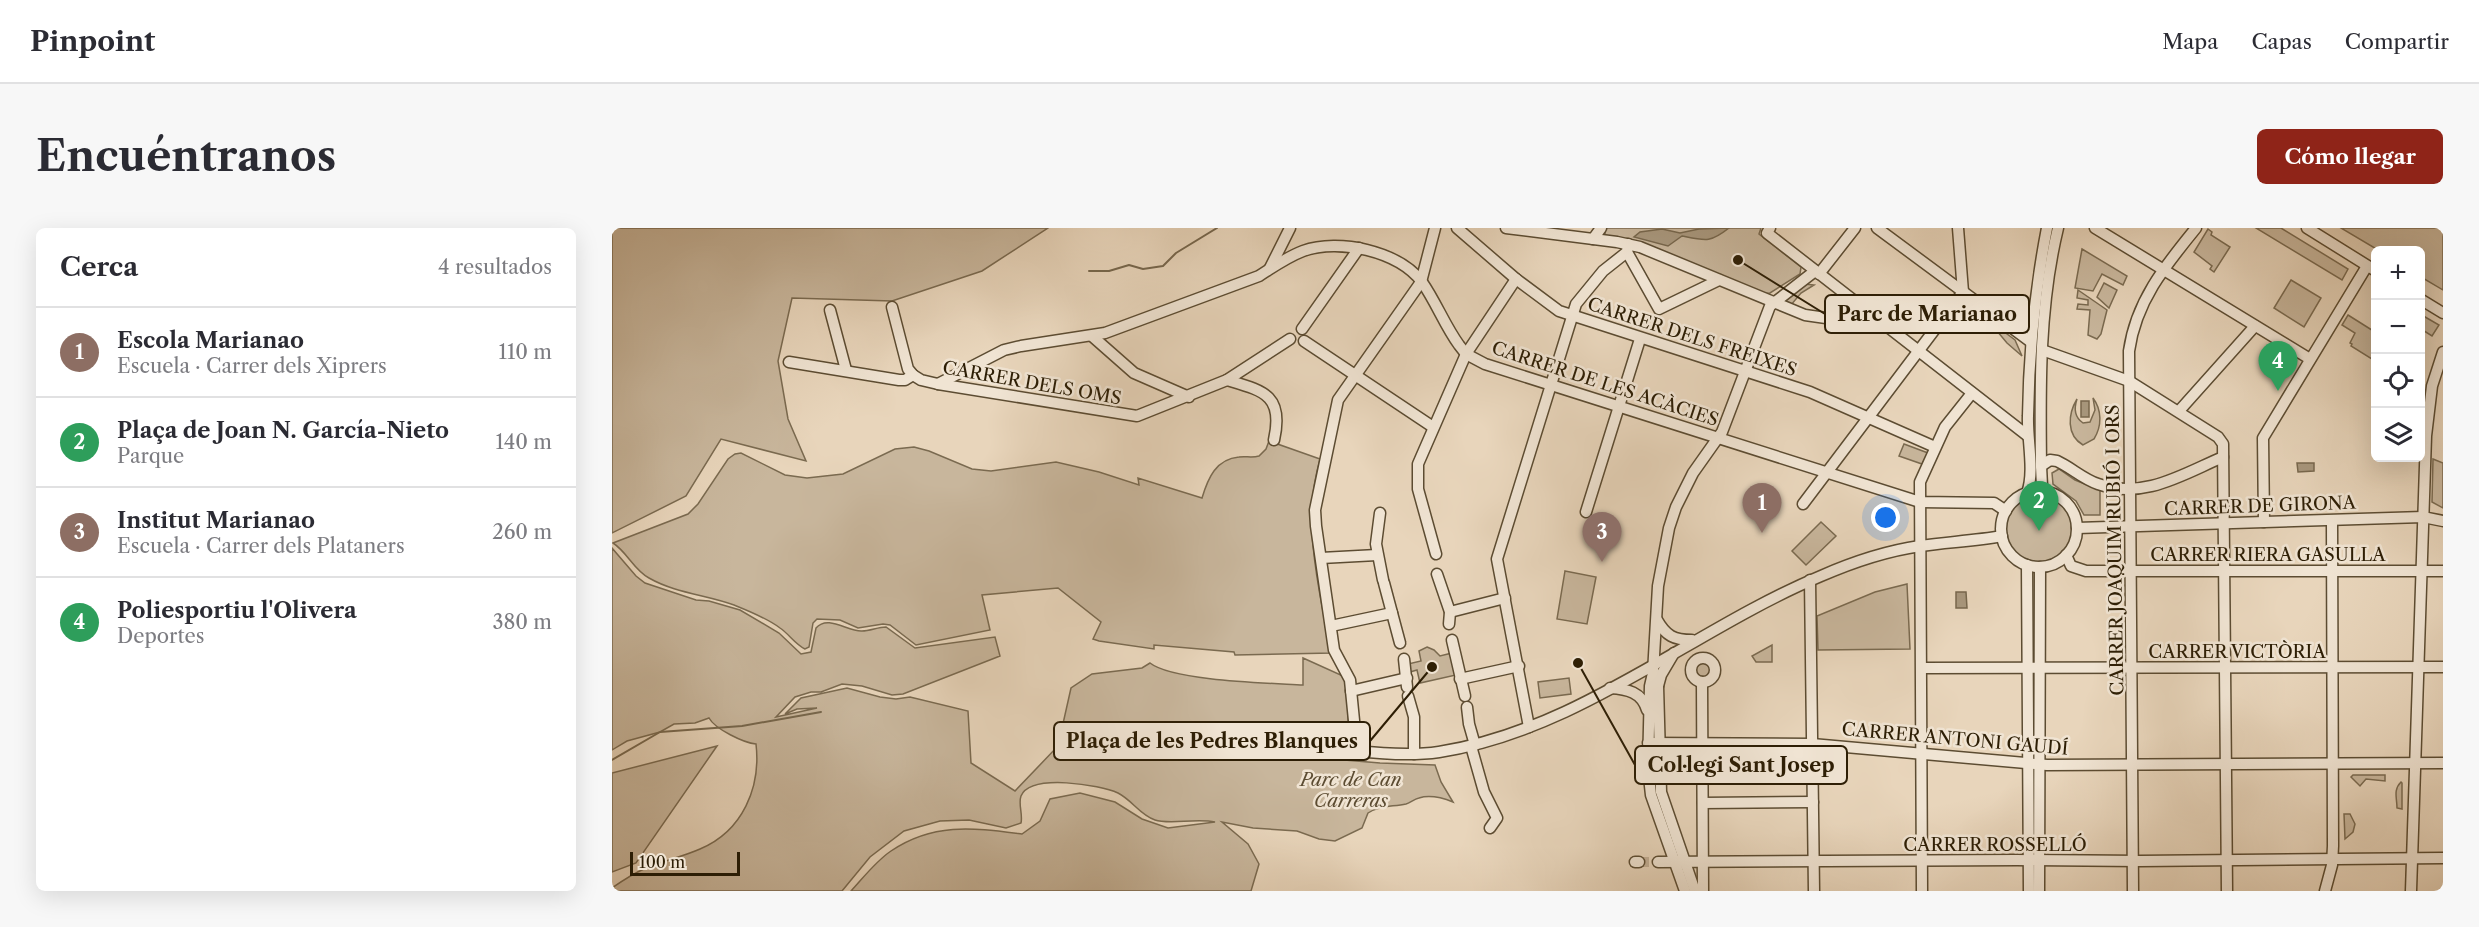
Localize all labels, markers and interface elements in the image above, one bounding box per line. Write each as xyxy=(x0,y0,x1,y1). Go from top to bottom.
text: Pinpoint xyxy=(30,24,155,58)
text: Mapa xyxy=(2162,29,2218,54)
text: Capas xyxy=(2251,29,2312,54)
text: Compartir xyxy=(2345,29,2449,54)
button: Cómo llegar xyxy=(2257,129,2443,184)
text: Encuéntranos xyxy=(36,130,336,182)
map controls xyxy=(2371,246,2425,462)
button: + xyxy=(2371,246,2425,300)
text: Cerca xyxy=(60,251,138,283)
text: 4 resultados xyxy=(438,255,552,279)
street label: CARRER DELS FREIXES xyxy=(1585,293,1799,381)
callout: Parc de Marianao xyxy=(1825,295,2029,333)
button: − xyxy=(2371,300,2425,354)
text: Parc de Marianao xyxy=(1837,302,2017,326)
text: Escola Marianao xyxy=(117,327,304,354)
street label: CARRER DE LES ACÀCIES xyxy=(1489,336,1721,431)
text: 1 xyxy=(75,340,84,364)
text: 110 m xyxy=(499,340,552,364)
pin: 4 xyxy=(2258,342,2298,391)
text: Escuela · Carrer dels Xiprers xyxy=(117,354,387,378)
button: locate xyxy=(2371,354,2425,408)
street label: CARRER DELS OMS xyxy=(941,356,1123,410)
street label: CARRER JOAQUIM RUBIÓ I ORS xyxy=(2100,404,2129,696)
button: layers xyxy=(2371,408,2425,462)
text: Plaça de Joan N. García-Nieto xyxy=(117,417,449,444)
text: 2 xyxy=(74,430,85,454)
text: 140 m xyxy=(495,430,552,454)
text: Parque xyxy=(117,444,184,468)
pin: 2 xyxy=(2020,482,2058,531)
pin: 1 xyxy=(1742,484,1782,533)
street label: CARRER DE GIRONA xyxy=(2164,492,2357,520)
your location xyxy=(1871,503,1900,532)
text: Institut Marianao xyxy=(117,507,315,534)
pin: 3 xyxy=(1582,512,1622,562)
text: 3 xyxy=(74,520,85,544)
text: 260 m xyxy=(492,520,552,544)
text: Escuela · Carrer dels Plataners xyxy=(117,534,405,558)
street label: CARRER RIERA GASULLA xyxy=(2150,544,2386,566)
text: Poliesportiu l'Olivera xyxy=(117,597,357,624)
text: 4 xyxy=(74,610,85,634)
text: 380 m xyxy=(493,610,552,634)
text: Deportes xyxy=(117,624,204,648)
street label: CARRER VICTÒRIA xyxy=(2148,640,2326,663)
street label: CARRER ANTONI GAUDÍ xyxy=(1841,717,2069,760)
callout: Plaça de les Pedres Blanques xyxy=(1054,722,1370,760)
text: Plaça de les Pedres Blanques xyxy=(1066,729,1358,753)
callout: Col·legi Sant Josep xyxy=(1635,746,1847,784)
text: Col·legi Sant Josep xyxy=(1647,753,1835,777)
park label: Parc de Can Carreras xyxy=(1298,769,1402,812)
street label: CARRER ROSSELLÓ xyxy=(1903,833,2087,856)
scale bar xyxy=(630,849,740,876)
text: 100 m xyxy=(639,852,685,872)

